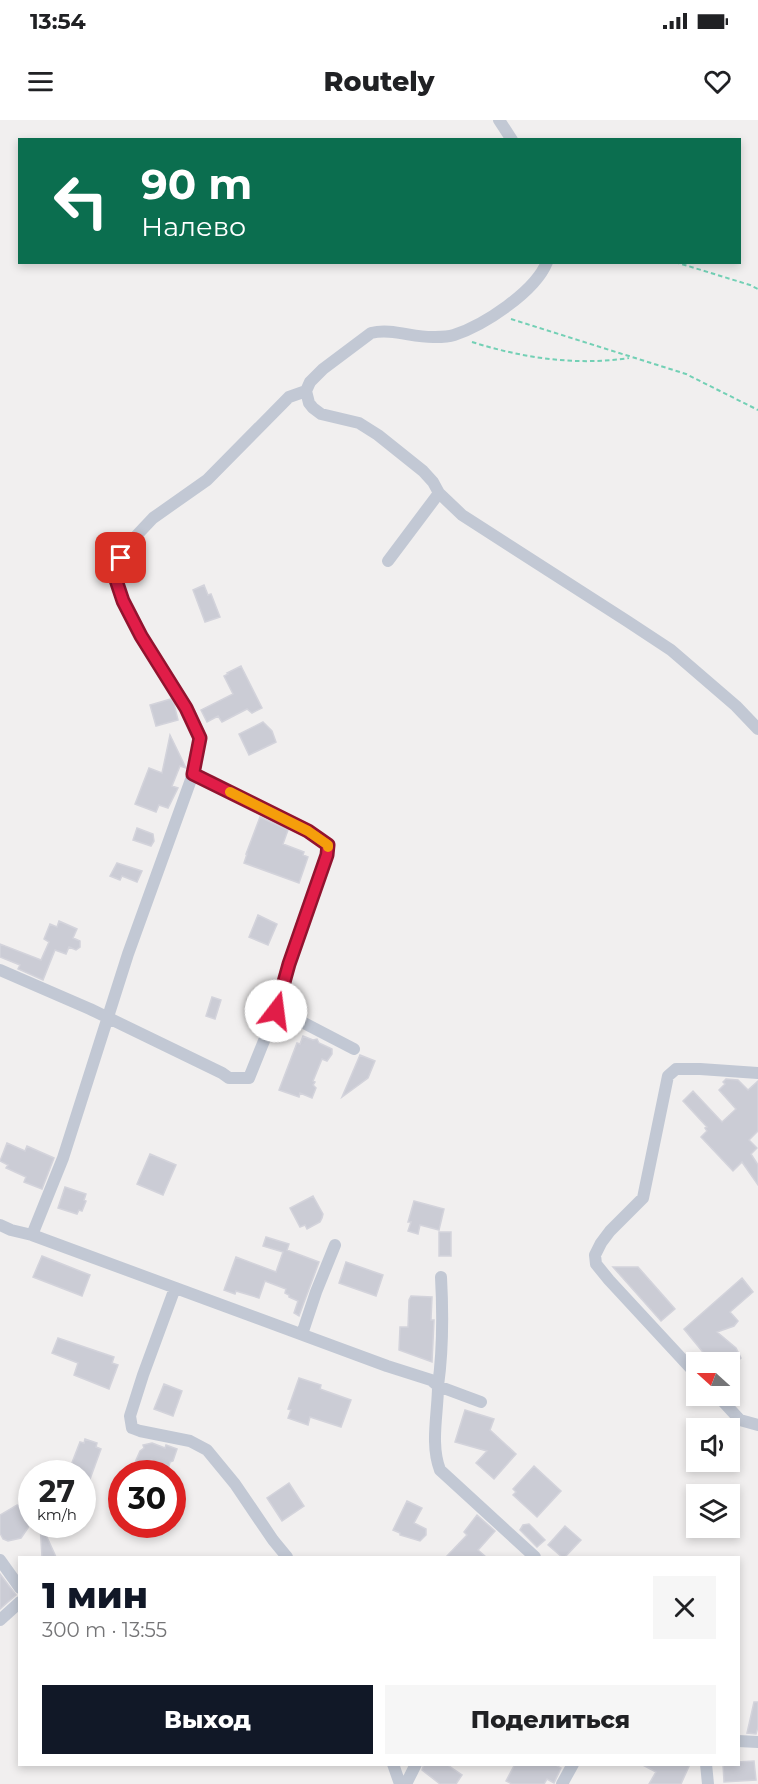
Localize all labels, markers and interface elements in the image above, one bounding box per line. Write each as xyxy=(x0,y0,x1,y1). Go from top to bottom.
text: 13:54 xyxy=(30,8,86,35)
icon: menu xyxy=(24,65,57,98)
text: Routely xyxy=(324,65,434,98)
icon: heart xyxy=(701,65,734,98)
text: 90 m xyxy=(141,158,252,210)
icon: left xyxy=(42,162,120,240)
text: Налево xyxy=(141,210,246,243)
pin xyxy=(95,532,146,583)
icon: arrive xyxy=(104,541,137,574)
position arrow xyxy=(244,979,308,1043)
north arrow xyxy=(686,1352,740,1406)
map controls xyxy=(686,1352,740,1538)
button: sound xyxy=(686,1418,740,1472)
speed limit sign: 30 xyxy=(108,1460,186,1538)
text: 27 xyxy=(39,1473,75,1510)
button: layers xyxy=(686,1484,740,1538)
text: km/h xyxy=(37,1505,77,1524)
text: 1 мин xyxy=(42,1573,148,1617)
button: close xyxy=(653,1576,716,1639)
text: 300 m · 13:55 xyxy=(42,1618,167,1642)
button: Выход xyxy=(42,1685,373,1754)
button: Поделиться xyxy=(385,1685,716,1754)

